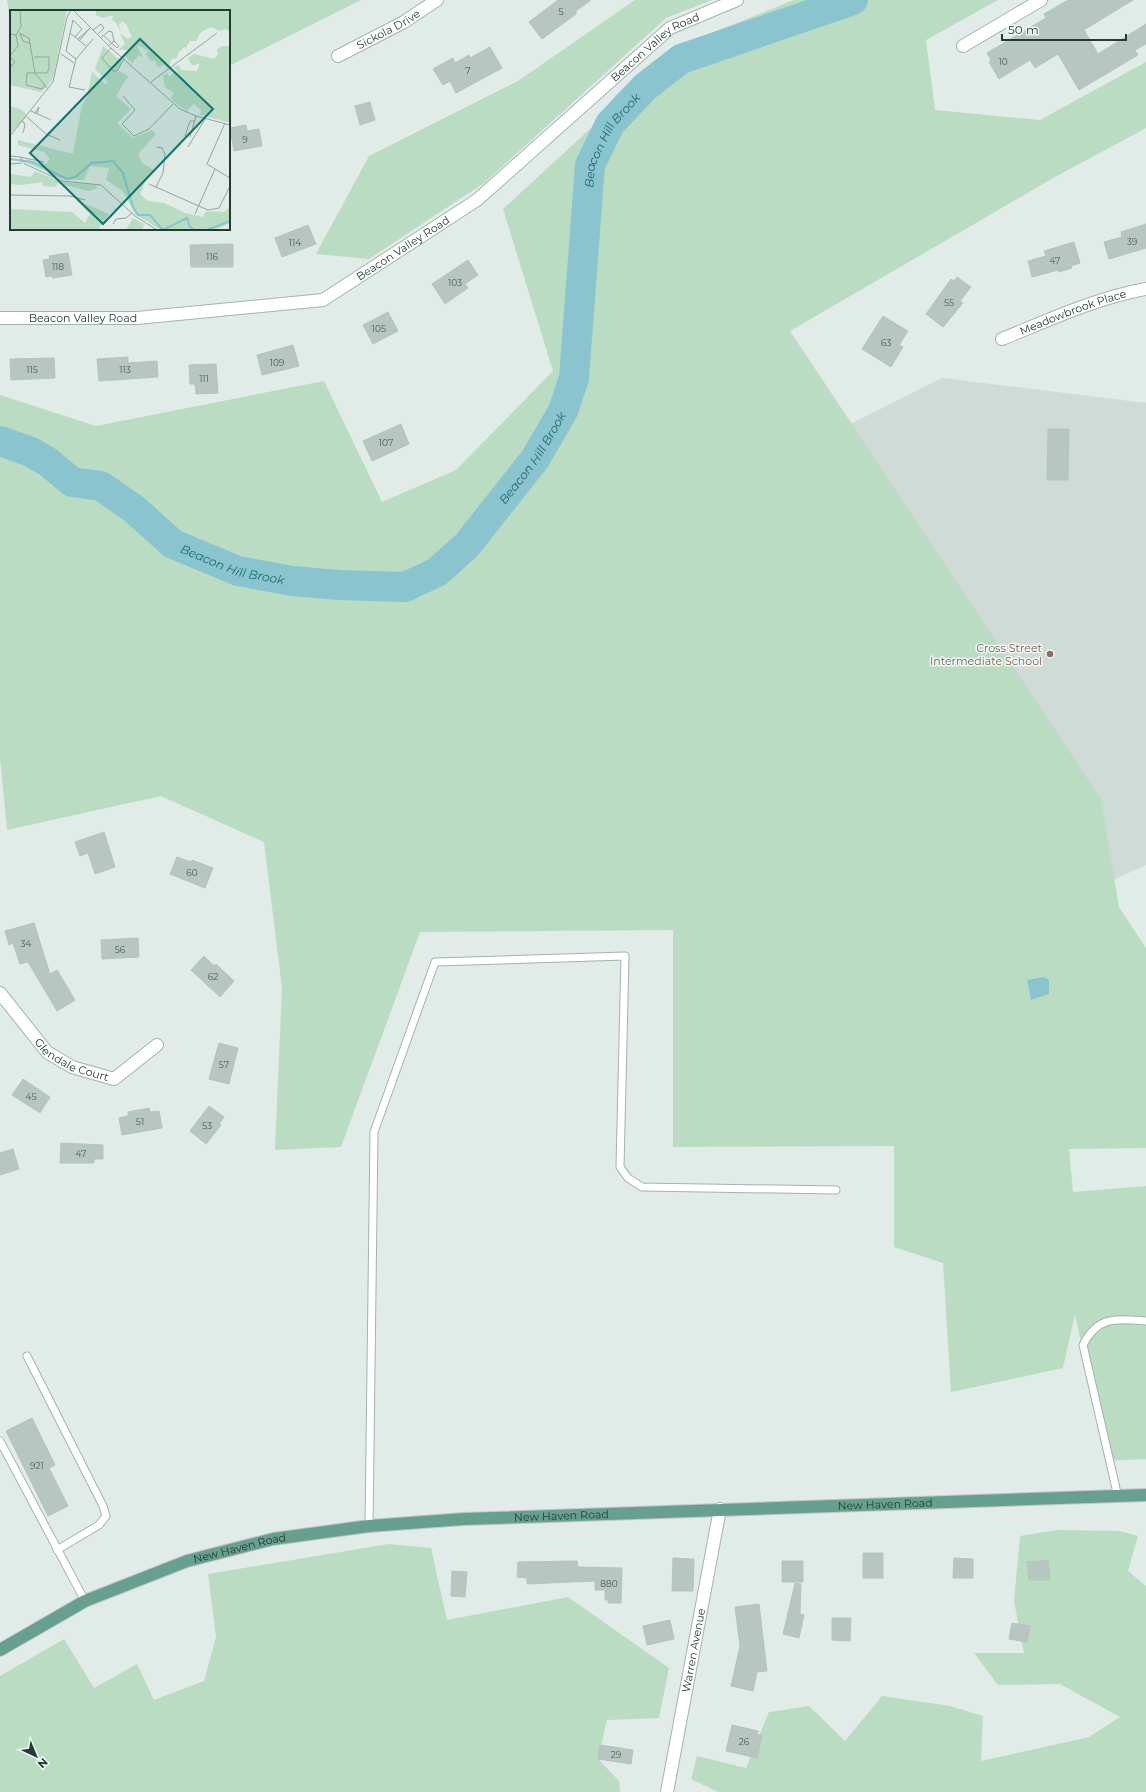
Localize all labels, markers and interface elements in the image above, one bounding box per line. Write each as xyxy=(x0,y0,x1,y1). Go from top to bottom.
street label: Sickola Drive xyxy=(354,6,423,52)
house number: 5 xyxy=(558,6,564,17)
inset map xyxy=(10,10,230,230)
street label: Beacon Valley Road xyxy=(608,10,701,85)
scale bar xyxy=(1002,16,1126,42)
text: 50 m xyxy=(1008,22,1039,37)
house number: 10 xyxy=(998,56,1008,67)
house number: 7 xyxy=(465,65,471,76)
water label: Beacon Hill Brook xyxy=(581,89,644,188)
house number: 9 xyxy=(242,134,248,145)
street label: Beacon Valley Road xyxy=(354,213,452,284)
house number: 39 xyxy=(1127,236,1138,247)
house number: 114 xyxy=(289,237,301,248)
house number: 116 xyxy=(206,251,219,262)
house number: 47 xyxy=(1050,255,1060,266)
house number: 118 xyxy=(52,261,64,272)
house number: 103 xyxy=(448,277,462,288)
street label: Meadowbrook Place xyxy=(1018,286,1128,338)
house number: 55 xyxy=(944,297,954,308)
street label: Beacon Valley Road xyxy=(29,311,137,325)
house number: 105 xyxy=(372,323,386,334)
house number: 63 xyxy=(881,337,891,348)
house number: 109 xyxy=(270,357,285,368)
house number: 115 xyxy=(26,364,38,375)
house number: 113 xyxy=(119,364,131,375)
house number: 111 xyxy=(199,373,209,384)
water label: Beacon Hill Brook xyxy=(495,408,569,507)
house number: 107 xyxy=(379,437,393,448)
water label: Beacon Hill Brook xyxy=(178,541,287,587)
place label: Cross Street Intermediate School xyxy=(930,641,1043,668)
marker: Cross Street Intermediate School xyxy=(1045,649,1055,659)
house number: 60 xyxy=(186,867,198,878)
house number: 34 xyxy=(20,938,32,949)
house number: 56 xyxy=(115,944,126,955)
house number: 62 xyxy=(208,971,218,982)
street label: Glendale Court xyxy=(32,1035,111,1084)
house number: 57 xyxy=(219,1059,229,1070)
house number: 45 xyxy=(25,1091,37,1102)
house number: 51 xyxy=(136,1116,144,1127)
house number: 53 xyxy=(202,1120,212,1131)
house number: 47 xyxy=(76,1148,86,1159)
house number: 921 xyxy=(30,1460,44,1471)
street label: New Haven Road xyxy=(837,1496,933,1513)
street label: New Haven Road xyxy=(514,1507,609,1524)
street label: New Haven Road xyxy=(192,1530,287,1566)
house number: 880 xyxy=(600,1578,618,1589)
street label: Warren Avenue xyxy=(679,1607,708,1694)
north arrow xyxy=(16,1736,56,1776)
house number: 26 xyxy=(739,1736,750,1747)
house number: 29 xyxy=(611,1749,622,1760)
text: N xyxy=(35,1755,51,1771)

